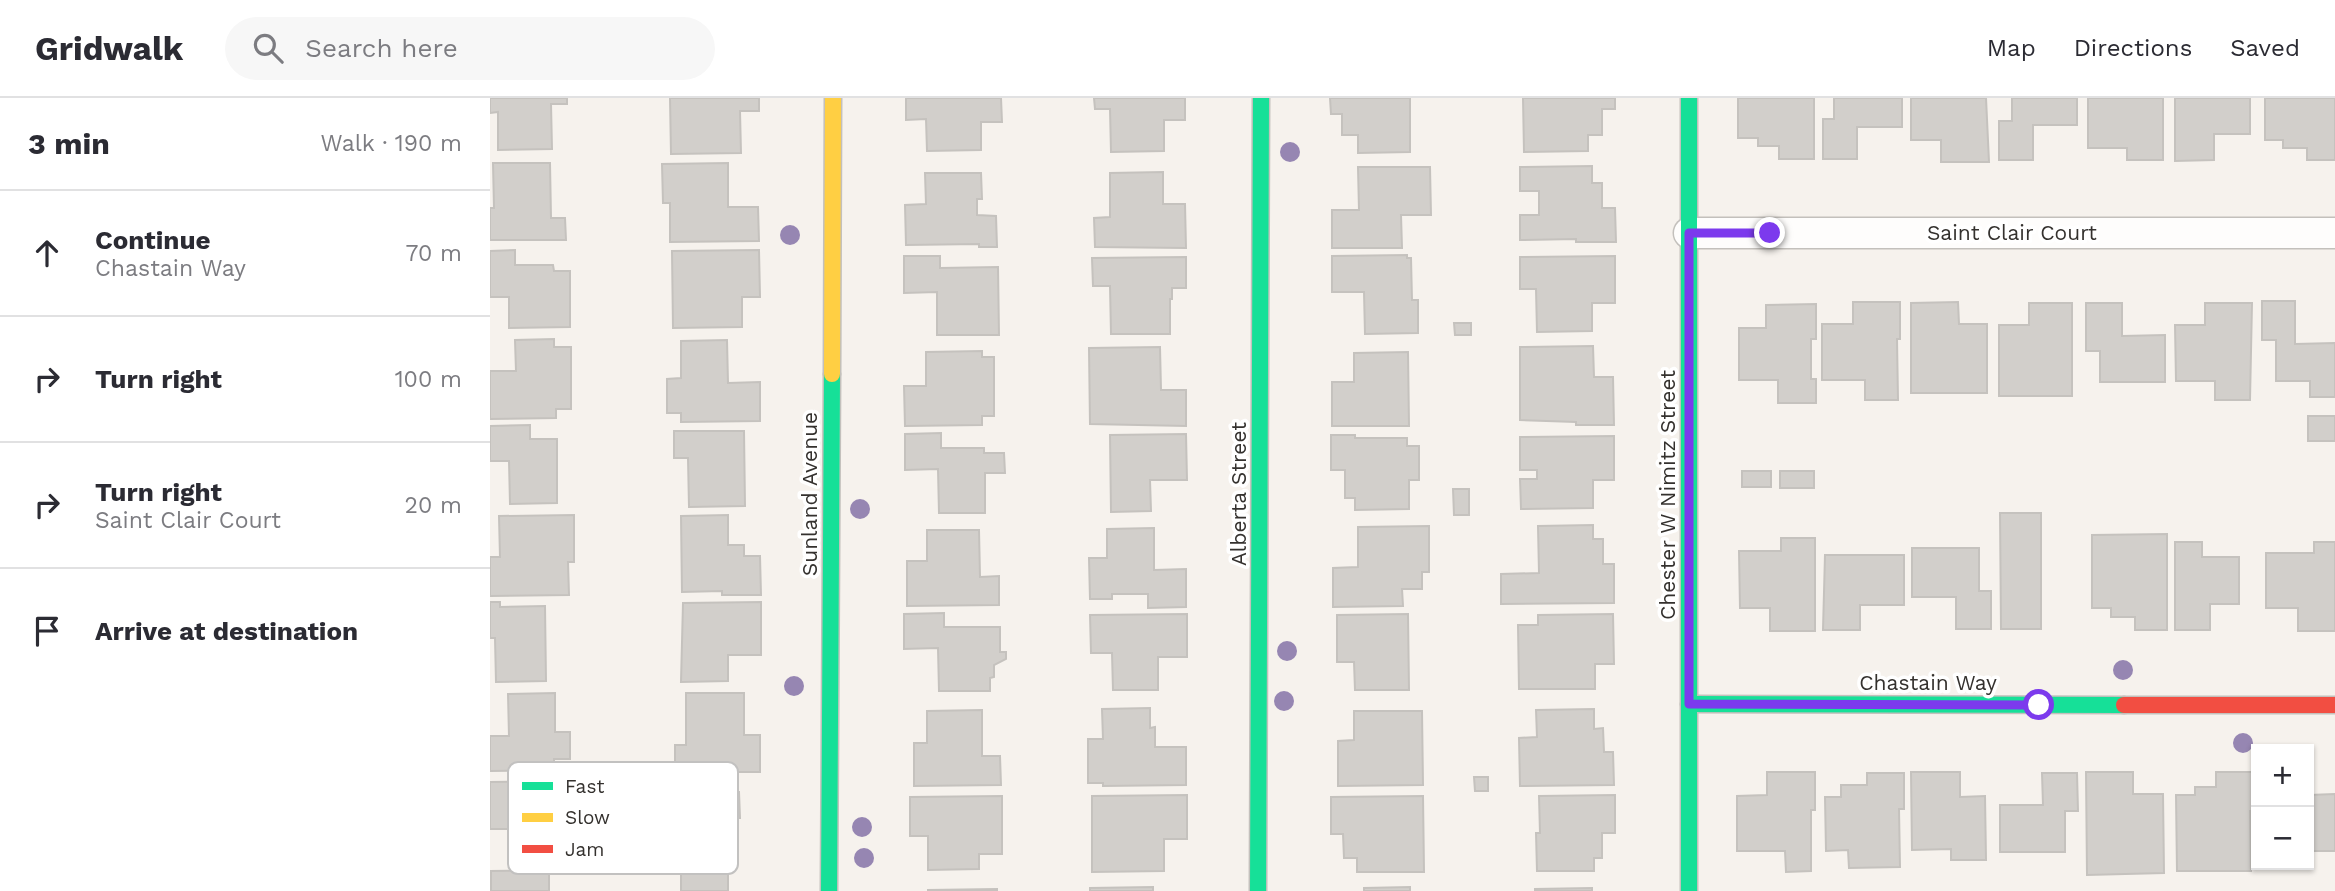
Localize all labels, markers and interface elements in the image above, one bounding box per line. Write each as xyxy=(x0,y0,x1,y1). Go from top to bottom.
search box xyxy=(225,17,715,80)
text: Gridwalk xyxy=(35,29,183,68)
icon: search xyxy=(249,29,287,67)
text: Search here xyxy=(305,33,458,63)
text: Map xyxy=(1987,34,2036,62)
text: Directions xyxy=(2074,34,2192,62)
text: Saved xyxy=(2230,34,2300,62)
text: 3 min xyxy=(28,126,110,161)
text: Walk · 190 m xyxy=(321,130,462,157)
route end xyxy=(1754,217,1785,248)
street label: Saint Clair Court xyxy=(1927,220,2097,245)
text: Continue xyxy=(95,225,211,255)
icon: ahead xyxy=(28,234,66,272)
text: 70 m xyxy=(405,240,462,267)
text: Chastain Way xyxy=(95,255,246,282)
icon: right xyxy=(28,360,66,398)
text: Turn right xyxy=(95,364,222,394)
text: 100 m xyxy=(395,366,462,393)
street label: Chester W Nimitz Street xyxy=(1655,370,1680,620)
street label: Sunland Avenue xyxy=(797,412,822,576)
street label: Alberta Street xyxy=(1226,422,1251,566)
text: Turn right xyxy=(95,477,222,507)
icon: right xyxy=(28,486,66,524)
text: 20 m xyxy=(405,492,462,519)
text: Saint Clair Court xyxy=(95,507,281,534)
icon: arrive xyxy=(28,612,66,650)
text: Arrive at destination xyxy=(95,616,358,646)
street label: Chastain Way xyxy=(1859,670,1997,695)
route start xyxy=(2023,689,2054,720)
map controls xyxy=(2251,744,2314,870)
button: + xyxy=(2251,744,2314,807)
legend xyxy=(508,762,738,874)
text: Fast xyxy=(565,775,604,798)
text: Slow xyxy=(565,806,610,829)
button: − xyxy=(2251,807,2314,870)
text: Jam xyxy=(565,838,604,861)

